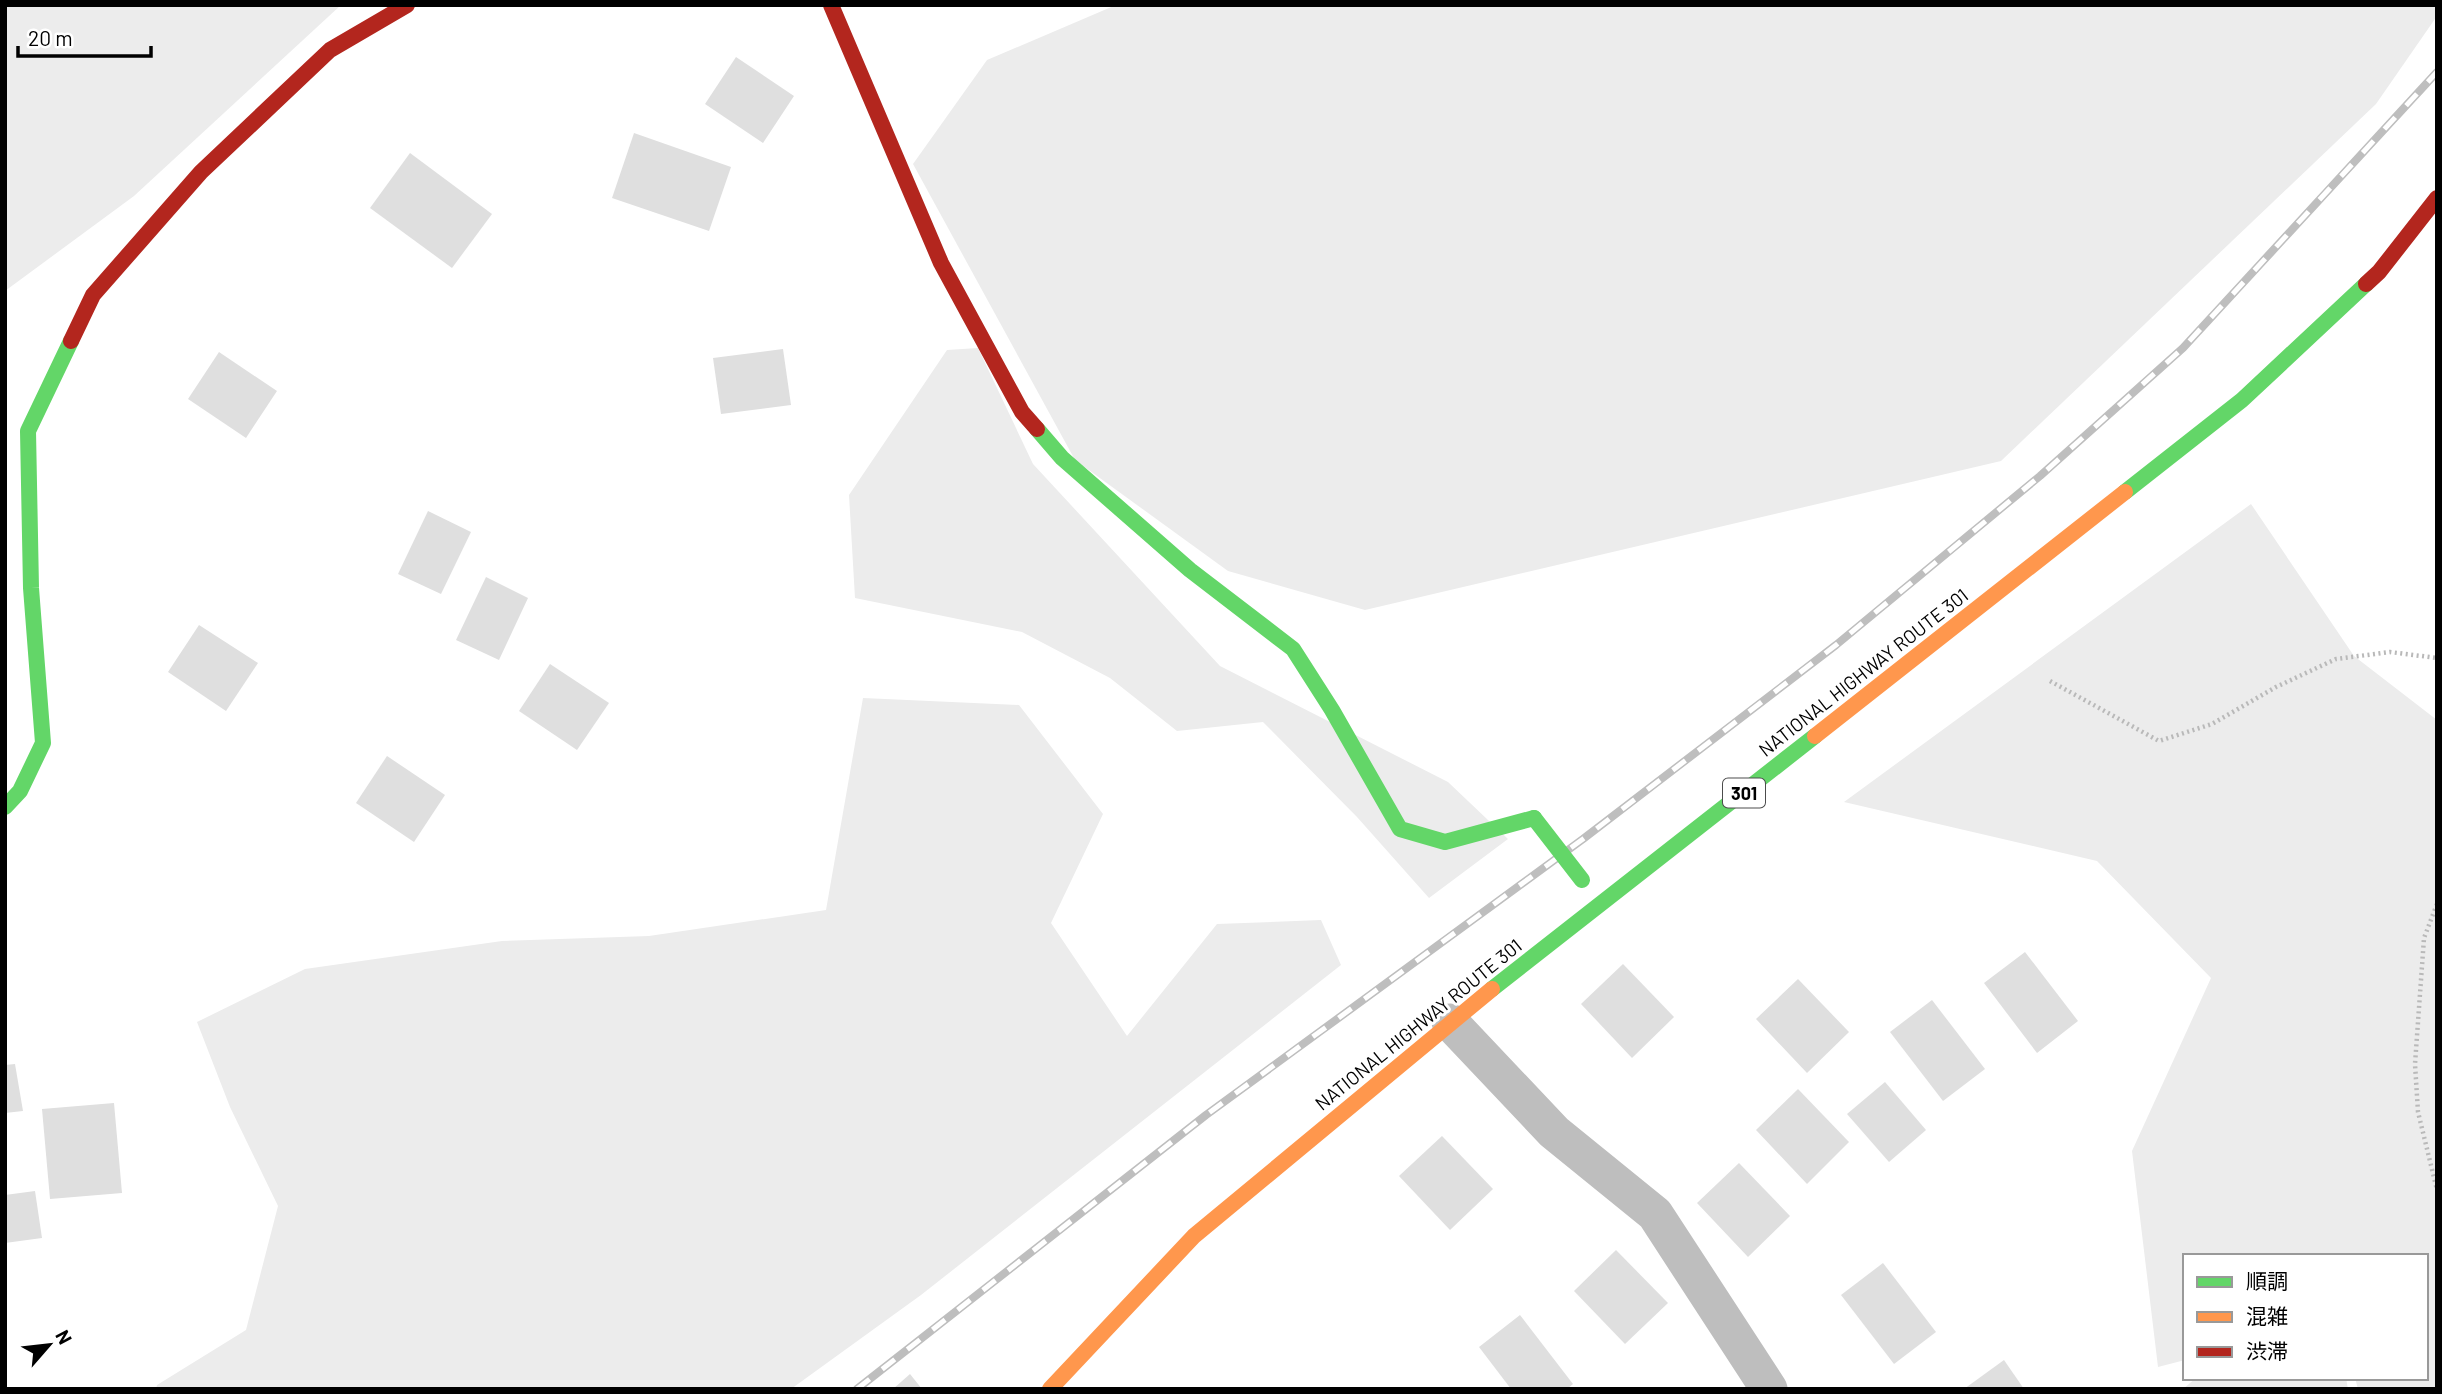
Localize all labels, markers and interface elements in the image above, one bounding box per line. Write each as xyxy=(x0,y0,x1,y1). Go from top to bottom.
scale bar xyxy=(18,14,150,58)
text: 20 m xyxy=(28,25,73,50)
street label: NATIONAL HIGHWAY ROUTE 301 xyxy=(1754,583,1972,761)
road number: 301 xyxy=(1723,778,1765,808)
street label: NATIONAL HIGHWAY ROUTE 301 xyxy=(1310,933,1526,1115)
legend xyxy=(2183,1254,2428,1380)
text: 順調 xyxy=(2246,1268,2288,1293)
text: 混雑 xyxy=(2246,1303,2288,1328)
north arrow xyxy=(14,1310,84,1380)
text: N xyxy=(51,1326,78,1348)
text: 渋滞 xyxy=(2246,1338,2288,1363)

